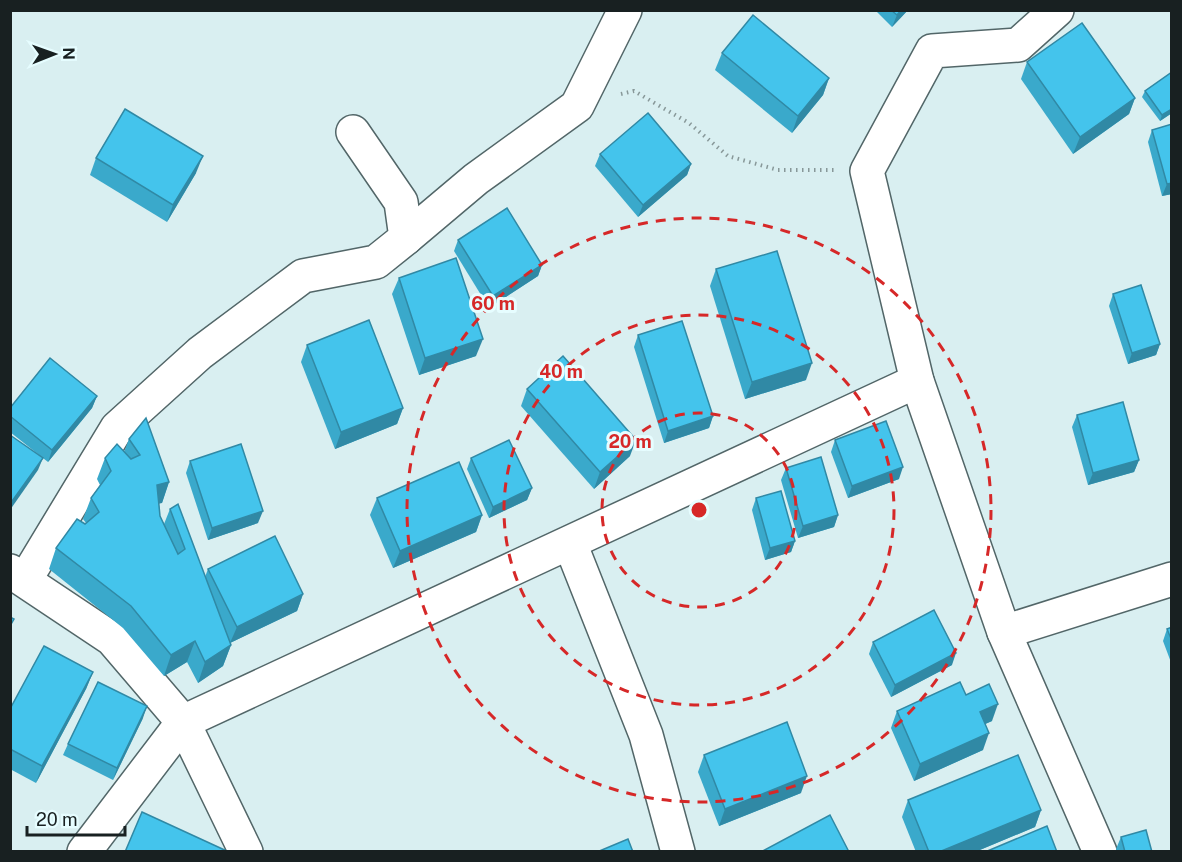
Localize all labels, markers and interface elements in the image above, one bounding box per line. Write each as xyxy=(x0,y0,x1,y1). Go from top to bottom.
north arrow xyxy=(24,24,84,84)
text: N xyxy=(59,47,78,60)
text: 60 m xyxy=(471,293,515,314)
text: 40 m xyxy=(539,361,583,382)
text: 20 m xyxy=(608,431,652,452)
centre of rings xyxy=(689,500,709,520)
scale bar xyxy=(27,799,124,837)
text: 20 m xyxy=(36,809,78,830)

